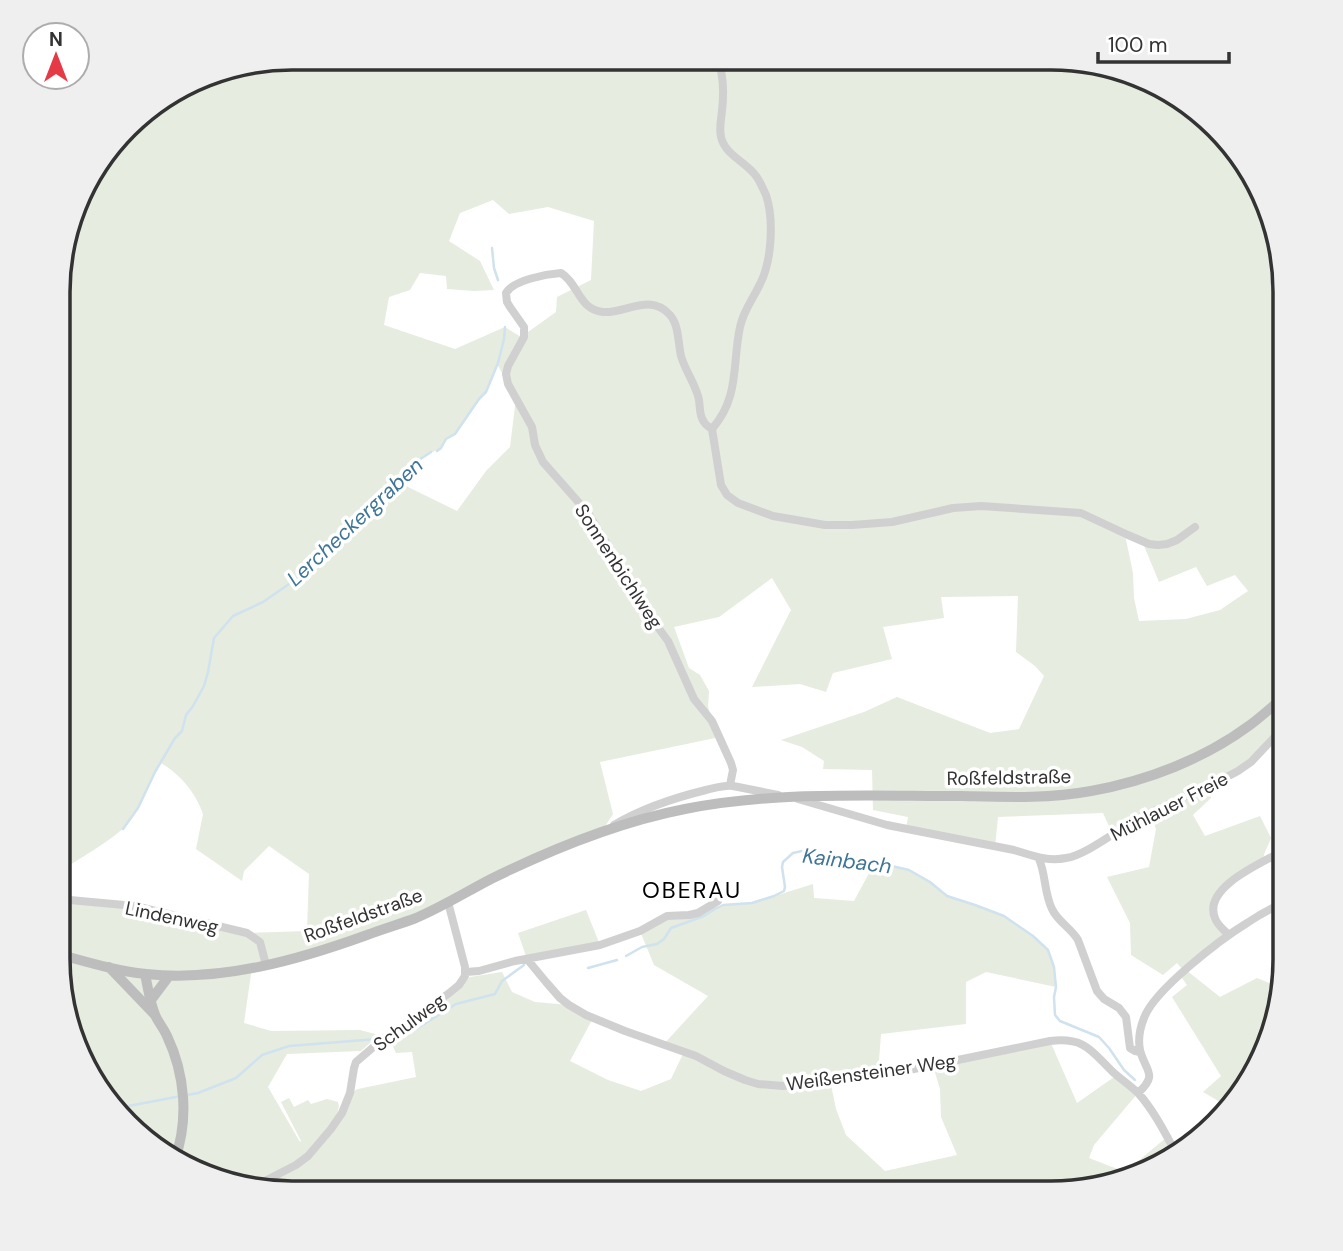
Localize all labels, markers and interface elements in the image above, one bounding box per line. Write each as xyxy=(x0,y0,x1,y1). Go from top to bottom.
north arrow xyxy=(21,21,91,91)
scale bar xyxy=(1098,21,1229,65)
text: N xyxy=(49,27,63,52)
text: 100 m xyxy=(1108,31,1168,59)
water label: Lercheckergraben xyxy=(281,452,429,592)
street label: Sonnenbichlweg xyxy=(569,499,668,634)
street label: Roßfeldstraße xyxy=(947,764,1071,791)
street label: Mühlauer Freie xyxy=(1106,766,1232,847)
water label: Kainbach xyxy=(801,842,893,880)
district label: OBERAU xyxy=(642,875,742,905)
street label: Roßfeldstraße xyxy=(300,882,426,949)
street label: Lindenweg xyxy=(123,895,221,940)
street label: Schulweg xyxy=(368,988,451,1057)
street label: Weißensteiner Weg xyxy=(785,1048,958,1097)

